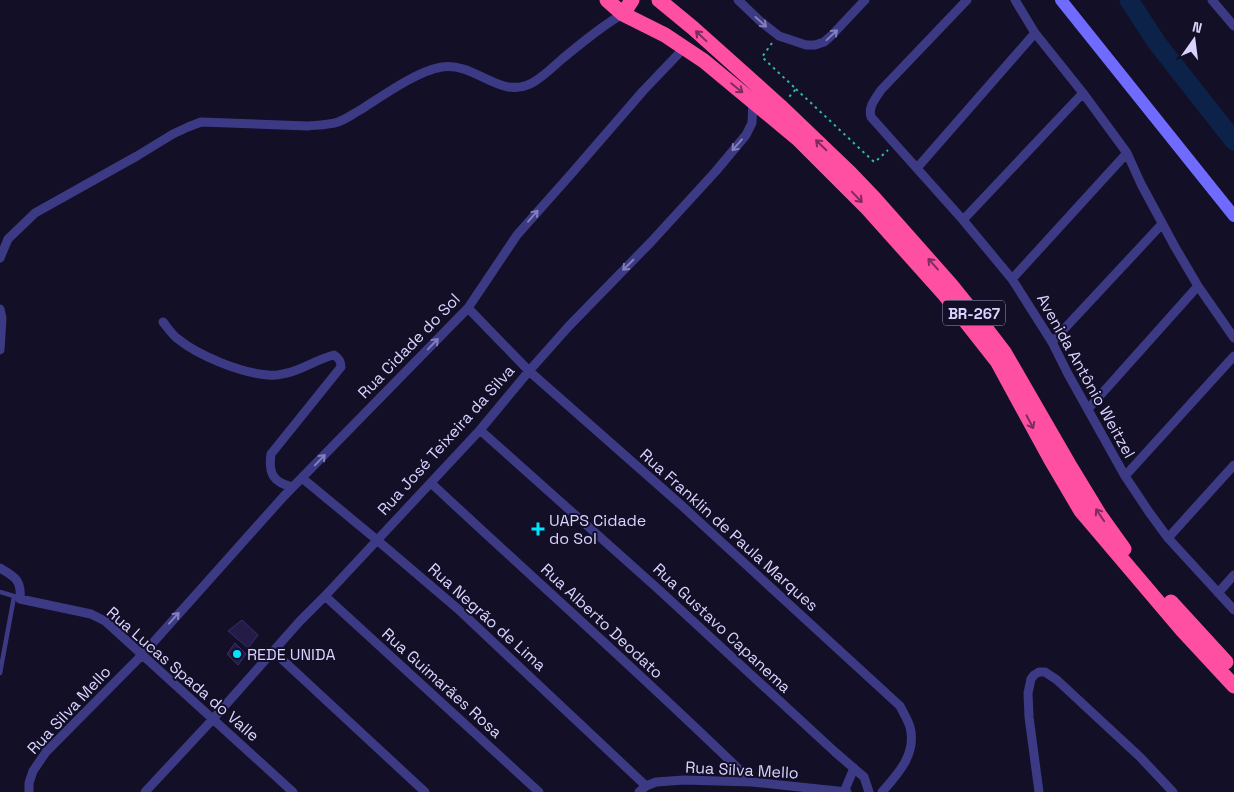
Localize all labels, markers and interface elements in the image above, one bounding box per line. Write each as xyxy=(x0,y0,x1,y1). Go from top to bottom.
north arrow xyxy=(1169,15,1219,65)
one-way arrow xyxy=(755,16,768,27)
text: N xyxy=(1190,18,1204,37)
one-way arrow xyxy=(825,29,838,41)
one-way arrow xyxy=(695,30,708,42)
one-way arrow xyxy=(730,82,743,93)
one-way arrow xyxy=(732,138,743,151)
one-way arrow xyxy=(815,139,828,151)
one-way arrow xyxy=(851,191,863,204)
one-way arrow xyxy=(527,210,539,223)
one-way arrow xyxy=(927,257,938,270)
one-way arrow xyxy=(622,259,634,271)
street label: Rua Cidade do Sol xyxy=(353,289,465,403)
street label: Avenida Antônio Weitzel xyxy=(1032,290,1140,462)
road number: BR-267 xyxy=(943,300,1005,326)
one-way arrow xyxy=(427,337,439,350)
street label: Rua José Teixeira da Silva xyxy=(373,360,519,520)
one-way arrow xyxy=(1026,414,1036,429)
street label: Rua Franklin de Paula Marques xyxy=(635,444,823,616)
one-way arrow xyxy=(314,454,326,466)
one-way arrow xyxy=(1095,508,1105,522)
place label: UAPS Cidade do Sol xyxy=(549,510,646,549)
marker: UAPS Cidade do Sol xyxy=(531,522,545,536)
street label: Rua Negrão de Lima xyxy=(424,558,550,676)
street label: Rua Gustavo Capanema xyxy=(649,558,795,698)
street label: Rua Alberto Deodato xyxy=(536,559,668,683)
street label: Rua Lucas Spada do Valle xyxy=(102,602,264,746)
one-way arrow xyxy=(168,612,180,625)
street label: Rua Guimarães Rosa xyxy=(377,623,507,743)
place label: REDE UNIDA xyxy=(247,644,336,665)
marker: REDE UNIDA xyxy=(231,648,243,660)
street label: Rua Silva Mello xyxy=(23,661,115,759)
street label: Rua Silva Mello xyxy=(685,757,799,783)

